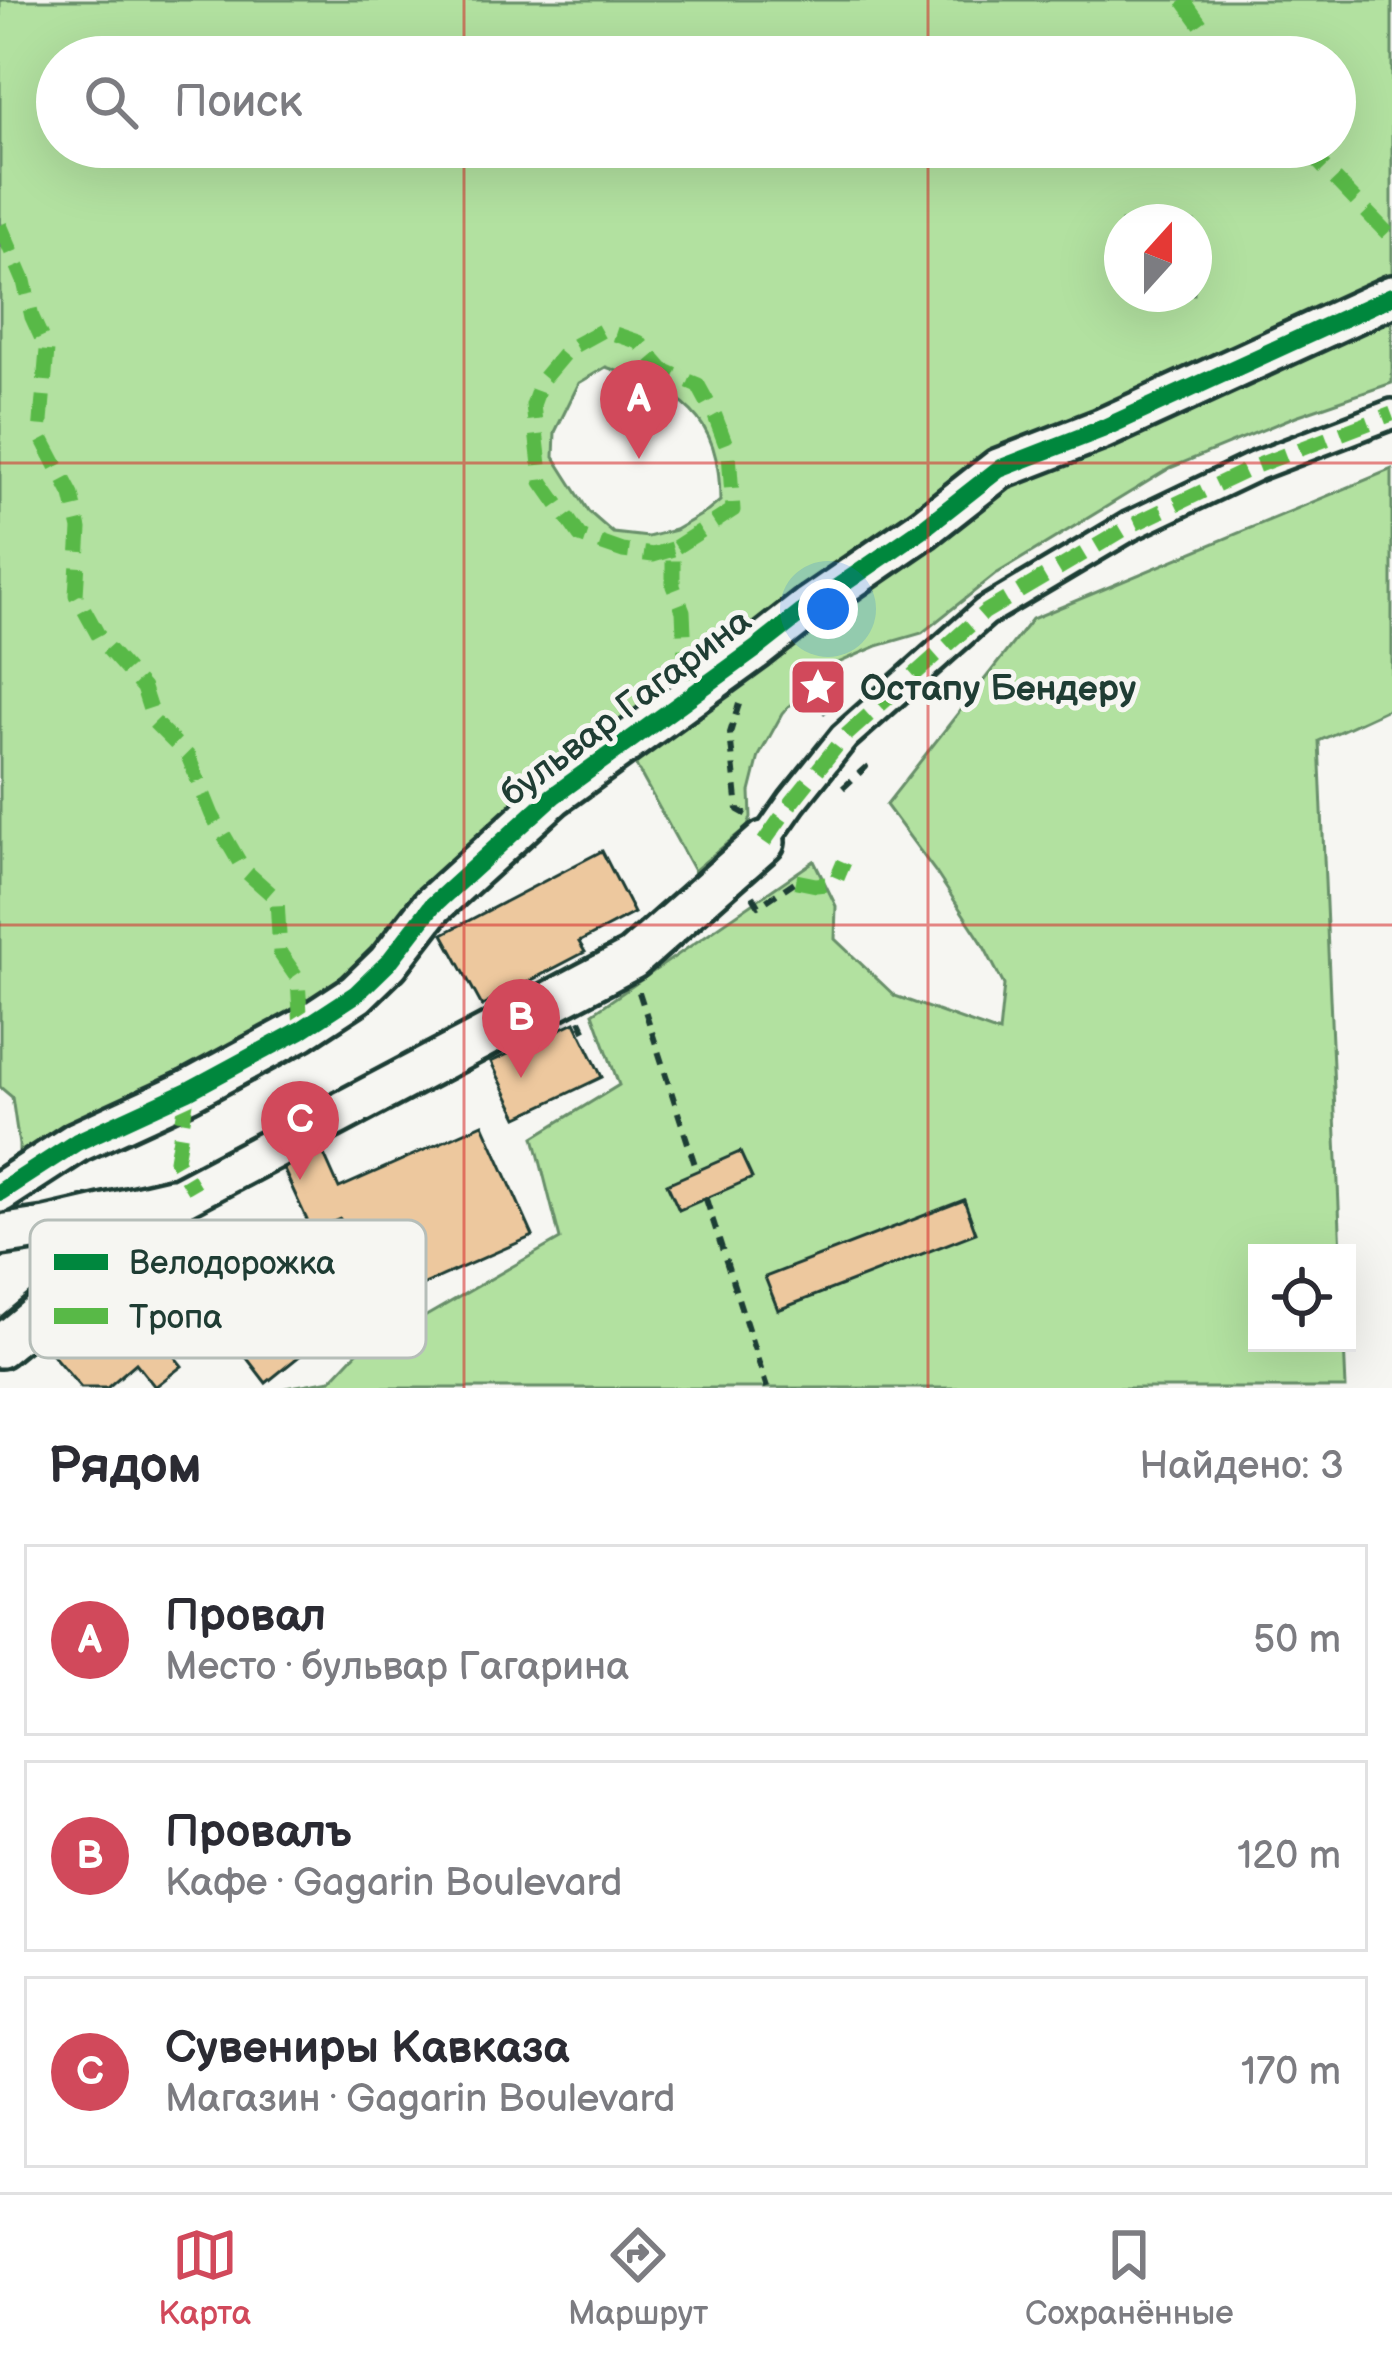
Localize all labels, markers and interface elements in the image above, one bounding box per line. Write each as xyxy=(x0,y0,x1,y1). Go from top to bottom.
search box xyxy=(36,36,1356,168)
icon: search xyxy=(78,69,144,135)
text: Поиск xyxy=(174,75,302,130)
north arrow xyxy=(1104,204,1212,312)
pin: A xyxy=(600,360,678,459)
your location xyxy=(798,579,858,639)
street label: бульвар Гагарина xyxy=(493,600,760,816)
place icon: Остапу Бендеру xyxy=(787,656,849,718)
place label: Остапу Бендеру xyxy=(860,668,1136,711)
pin: B xyxy=(482,979,560,1078)
pin: C xyxy=(261,1081,339,1180)
legend xyxy=(30,1220,426,1358)
text: Велодорожка xyxy=(129,1244,335,1284)
map controls xyxy=(1248,1244,1356,1352)
button: locate xyxy=(1248,1244,1356,1352)
text: Тропа xyxy=(129,1298,223,1338)
text: Рядом xyxy=(48,1436,202,1497)
text: Найдено: 3 xyxy=(1139,1443,1344,1490)
text: Провал xyxy=(165,1589,326,1644)
text: A xyxy=(78,1617,102,1664)
text: 50 m xyxy=(1253,1617,1341,1664)
text: Место · бульвар Гагарина xyxy=(165,1644,629,1691)
text: Провалъ xyxy=(165,1805,352,1860)
text: B xyxy=(76,1833,104,1880)
text: 120 m xyxy=(1237,1833,1341,1880)
text: Кафе · Gagarin Boulevard xyxy=(165,1860,622,1907)
text: Сувениры Кавказа xyxy=(165,2021,569,2076)
text: C xyxy=(76,2049,104,2096)
text: 170 m xyxy=(1241,2049,1341,2096)
text: Магазин · Gagarin Boulevard xyxy=(165,2076,675,2123)
tab: Карта xyxy=(158,2222,251,2334)
tab: Маршрут xyxy=(568,2222,708,2334)
tab: Сохранённые xyxy=(1025,2222,1234,2334)

